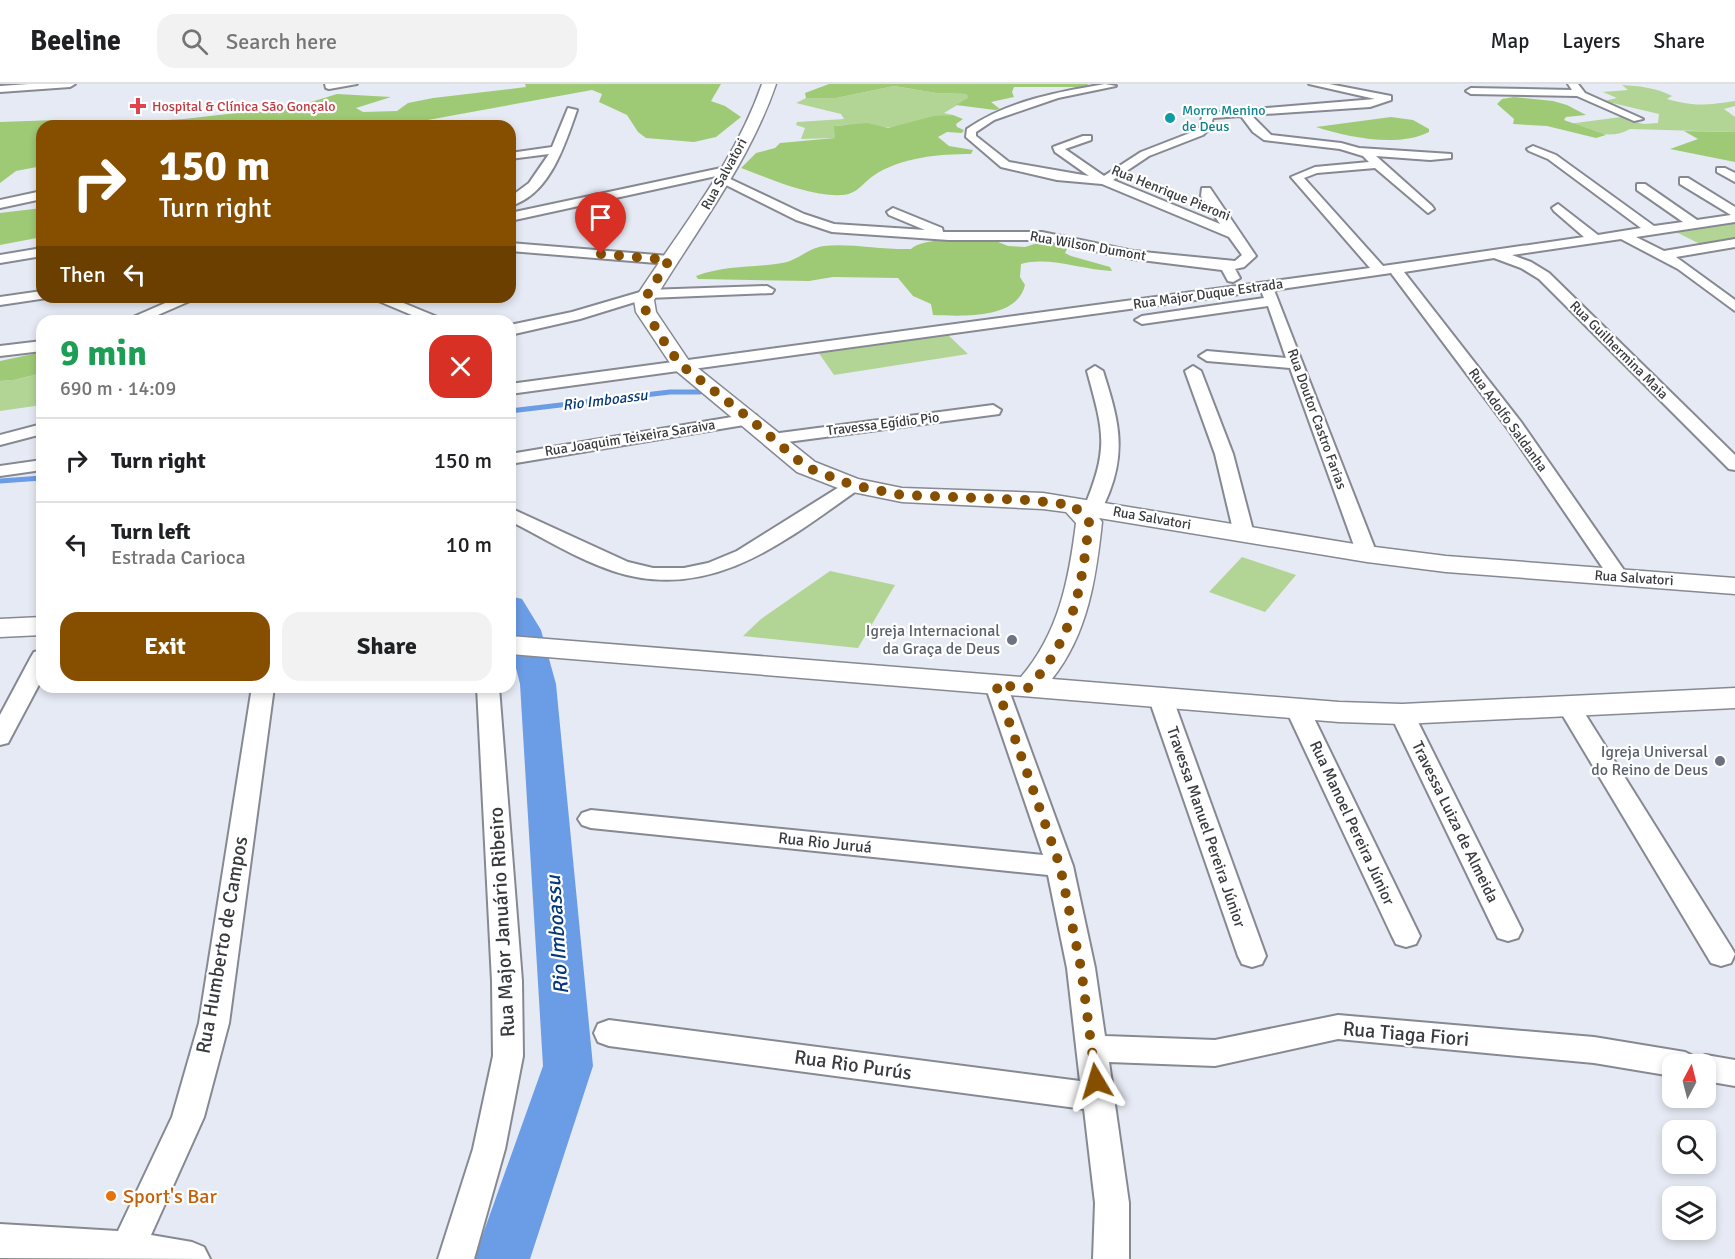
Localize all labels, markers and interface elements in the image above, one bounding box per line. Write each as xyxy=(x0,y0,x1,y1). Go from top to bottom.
search box xyxy=(157,14,577,68)
text: Beeline xyxy=(30,24,121,58)
icon: search xyxy=(178,25,211,58)
text: Search here xyxy=(226,28,337,55)
text: Map xyxy=(1491,28,1529,54)
text: Layers xyxy=(1562,28,1620,54)
text: Share xyxy=(1653,28,1705,54)
marker: Hospital & Clínica São Gonçalo xyxy=(129,97,147,115)
place label: Hospital & Clínica São Gonçalo xyxy=(152,98,336,115)
place label: Morro Menino de Deus xyxy=(1182,102,1266,135)
marker: Morro Menino de Deus xyxy=(1163,111,1177,125)
street label: Rua Salvatori xyxy=(697,135,751,213)
text: 150 m xyxy=(159,141,270,192)
icon: right xyxy=(60,144,138,222)
street label: Rua Henrique Pieroni xyxy=(1109,161,1233,225)
text: Turn right xyxy=(159,192,272,225)
pin xyxy=(575,192,626,254)
icon: arrive xyxy=(584,201,617,234)
street label: Rua Wilson Dumont xyxy=(1029,227,1147,265)
icon: left xyxy=(118,258,151,291)
text: Then xyxy=(60,261,106,288)
street label: Rua Major Duque Estrada xyxy=(1132,275,1284,313)
street label: Rua Guilhermina Maia xyxy=(1566,297,1672,403)
text: 9 min xyxy=(60,331,147,376)
button: close xyxy=(429,335,492,398)
street label: Rua Doutor Castro Farias xyxy=(1284,346,1350,492)
street label: Rua Adolfo Saldanha xyxy=(1465,365,1551,475)
text: 690 m · 14:09 xyxy=(60,376,176,401)
water label: Rio Imboassu xyxy=(562,386,649,414)
street label: Travessa Egídio Pio xyxy=(826,409,940,439)
street label: Rua Joaquim Teixeira Saraiva xyxy=(544,416,716,460)
icon: right xyxy=(60,444,93,477)
text: Turn right xyxy=(111,447,206,474)
text: 150 m xyxy=(434,447,492,474)
street label: Rua Salvatori xyxy=(1111,503,1193,533)
text: Turn left xyxy=(111,518,191,545)
icon: left xyxy=(60,528,93,561)
text: 10 m xyxy=(446,531,492,558)
text: Estrada Carioca xyxy=(111,545,246,570)
street label: Rua Salvatori xyxy=(1594,567,1674,589)
button: Exit xyxy=(60,612,270,681)
button: Share xyxy=(282,612,492,681)
place label: Igreja Internacional da Graça de Deus xyxy=(866,621,1000,659)
marker: Igreja Internacional da Graça de Deus xyxy=(1005,633,1019,647)
street label: Travessa Manuel Pereira Júnior xyxy=(1162,724,1250,930)
street label: Rua Manoel Pereira Júnior xyxy=(1305,738,1399,908)
street label: Travessa Luiza de Almeida xyxy=(1407,738,1503,906)
place label: Igreja Universal do Reino de Deus xyxy=(1591,742,1708,780)
marker: Igreja Universal do Reino de Deus xyxy=(1713,754,1727,768)
street label: Rua Major Januário Ribeiro xyxy=(483,806,521,1038)
street label: Rua Rio Juruá xyxy=(777,828,873,858)
street label: Rua Humberto de Campos xyxy=(191,834,253,1056)
water label: Rio Imboassu xyxy=(540,873,574,995)
street label: Rua Tiaga Fiori xyxy=(1342,1016,1470,1052)
street label: Rua Rio Purús xyxy=(793,1044,914,1086)
position arrow xyxy=(1064,1049,1128,1113)
north arrow xyxy=(1662,1054,1716,1108)
map controls xyxy=(1662,1054,1716,1240)
button: search xyxy=(1662,1120,1716,1174)
place label: Sport's Bar xyxy=(123,1184,217,1209)
button: layers xyxy=(1662,1186,1716,1240)
marker: Sport's Bar xyxy=(104,1189,118,1203)

